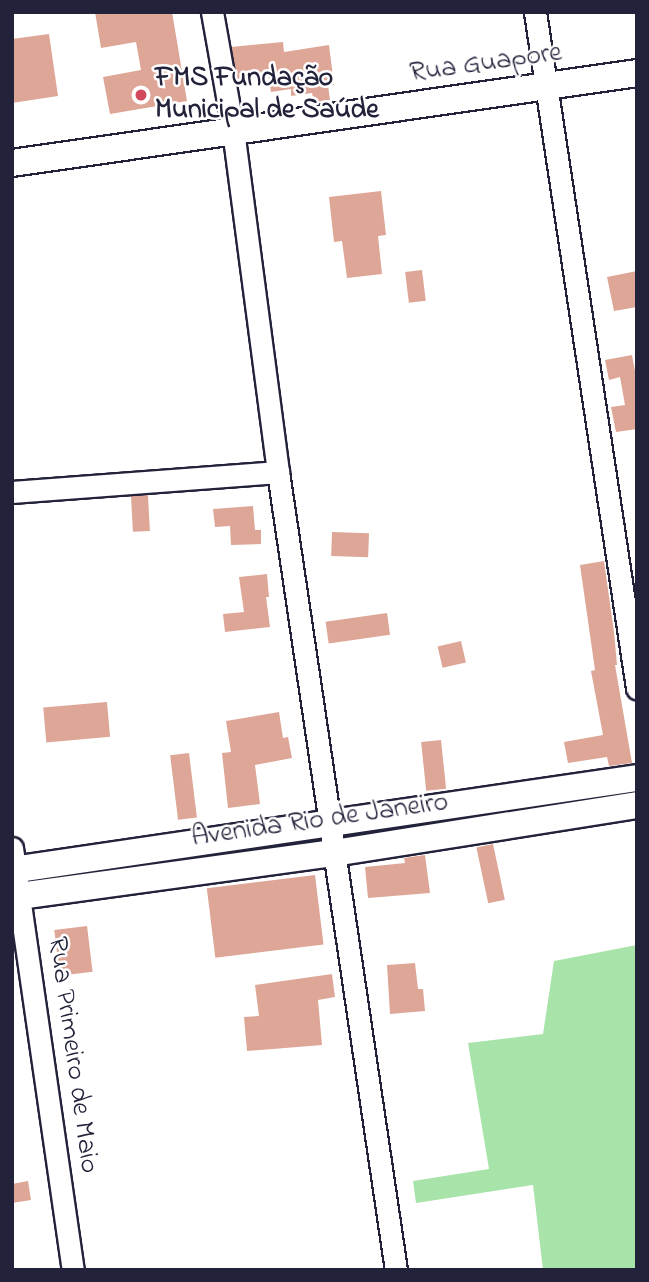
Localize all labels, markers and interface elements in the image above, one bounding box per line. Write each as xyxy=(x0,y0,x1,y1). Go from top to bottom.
street label: Rua Guapore xyxy=(408,37,564,91)
place label: FMS Fundação Municipal de Saúde xyxy=(155,62,379,128)
marker: FMS Fundação Municipal de Saúde xyxy=(133,87,149,103)
street label: Avenida Rio de Janeiro xyxy=(189,786,451,856)
street label: Rua Primeiro de Maio xyxy=(39,935,105,1175)

